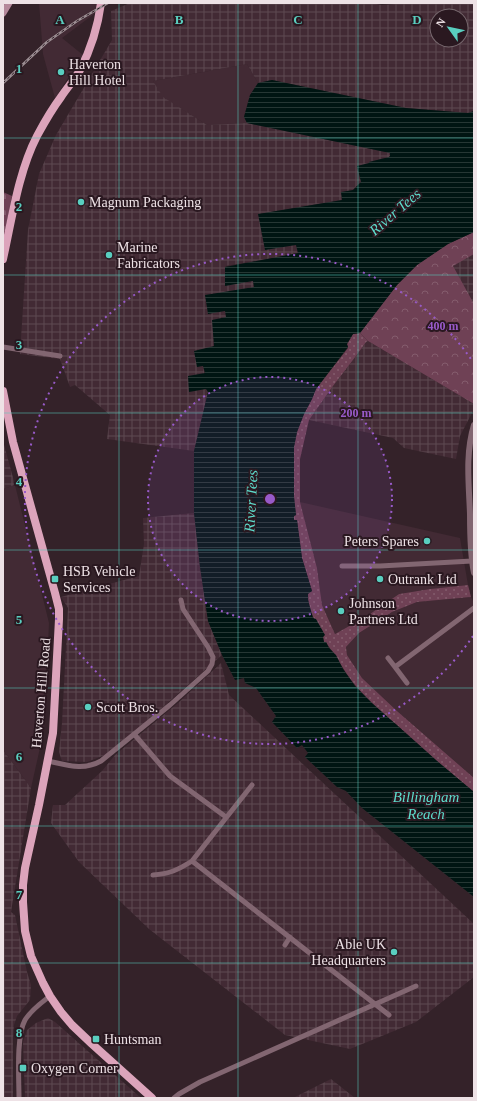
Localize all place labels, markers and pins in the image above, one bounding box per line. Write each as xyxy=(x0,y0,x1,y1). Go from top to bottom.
place label: Haverton Hill Hotel xyxy=(69,57,125,88)
marker: Haverton Hill Hotel xyxy=(56,67,66,77)
place label: Magnum Packaging xyxy=(89,195,201,210)
marker: Magnum Packaging xyxy=(76,197,86,207)
place label: Marine Fabricators xyxy=(117,240,180,271)
marker: Marine Fabricators xyxy=(104,250,114,260)
centre of rings xyxy=(263,492,277,506)
place label: Peters Spares xyxy=(344,534,419,549)
marker: Peters Spares xyxy=(422,536,432,546)
place label: HSB Vehicle Services xyxy=(63,564,135,595)
place label: Outrank Ltd xyxy=(388,572,457,587)
marker: HSB Vehicle Services xyxy=(50,574,60,584)
marker: Outrank Ltd xyxy=(375,574,385,584)
place label: Johnson Partners Ltd xyxy=(349,596,418,627)
marker: Johnson Partners Ltd xyxy=(336,606,346,616)
place label: Scott Bros. xyxy=(96,700,158,715)
marker: Scott Bros. xyxy=(83,702,93,712)
place label: Able UK Headquarters xyxy=(311,937,386,968)
marker: Able UK Headquarters xyxy=(389,947,399,957)
place label: Huntsman xyxy=(104,1032,162,1047)
marker: Huntsman xyxy=(91,1034,101,1044)
place label: Oxygen Corner xyxy=(31,1061,118,1076)
marker: Oxygen Corner xyxy=(18,1063,28,1073)

